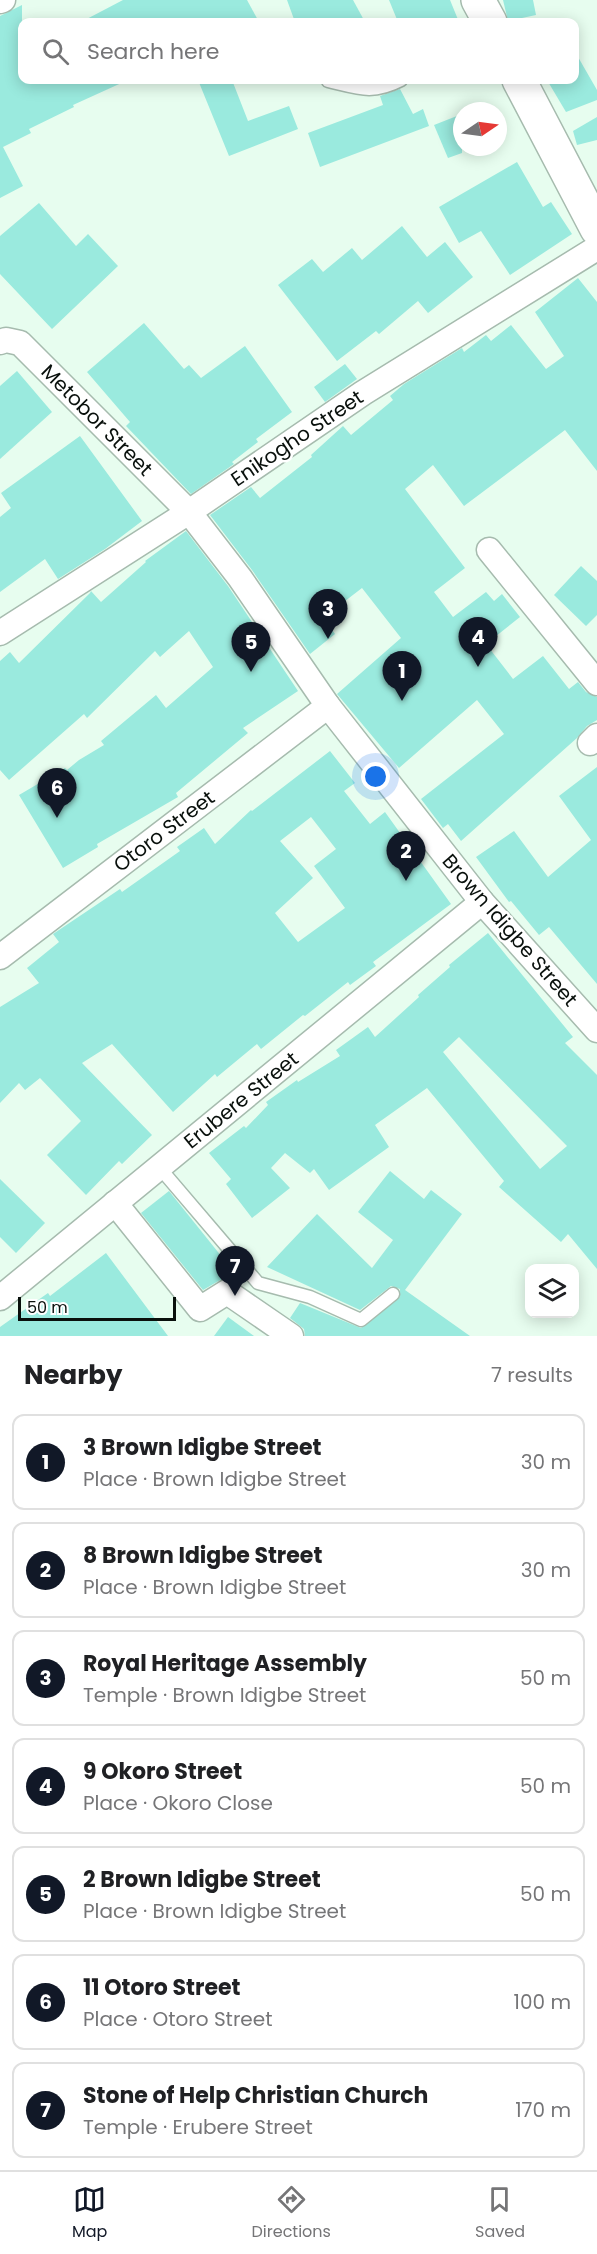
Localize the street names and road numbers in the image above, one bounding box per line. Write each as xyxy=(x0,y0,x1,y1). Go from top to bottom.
street label: Metobor Street xyxy=(35,358,159,482)
street label: Enikogho Street xyxy=(225,383,369,493)
street label: Otoro Street xyxy=(108,784,220,878)
street label: Brown Idigbe Street xyxy=(436,848,584,1012)
street label: Erubere Street xyxy=(178,1045,304,1155)

